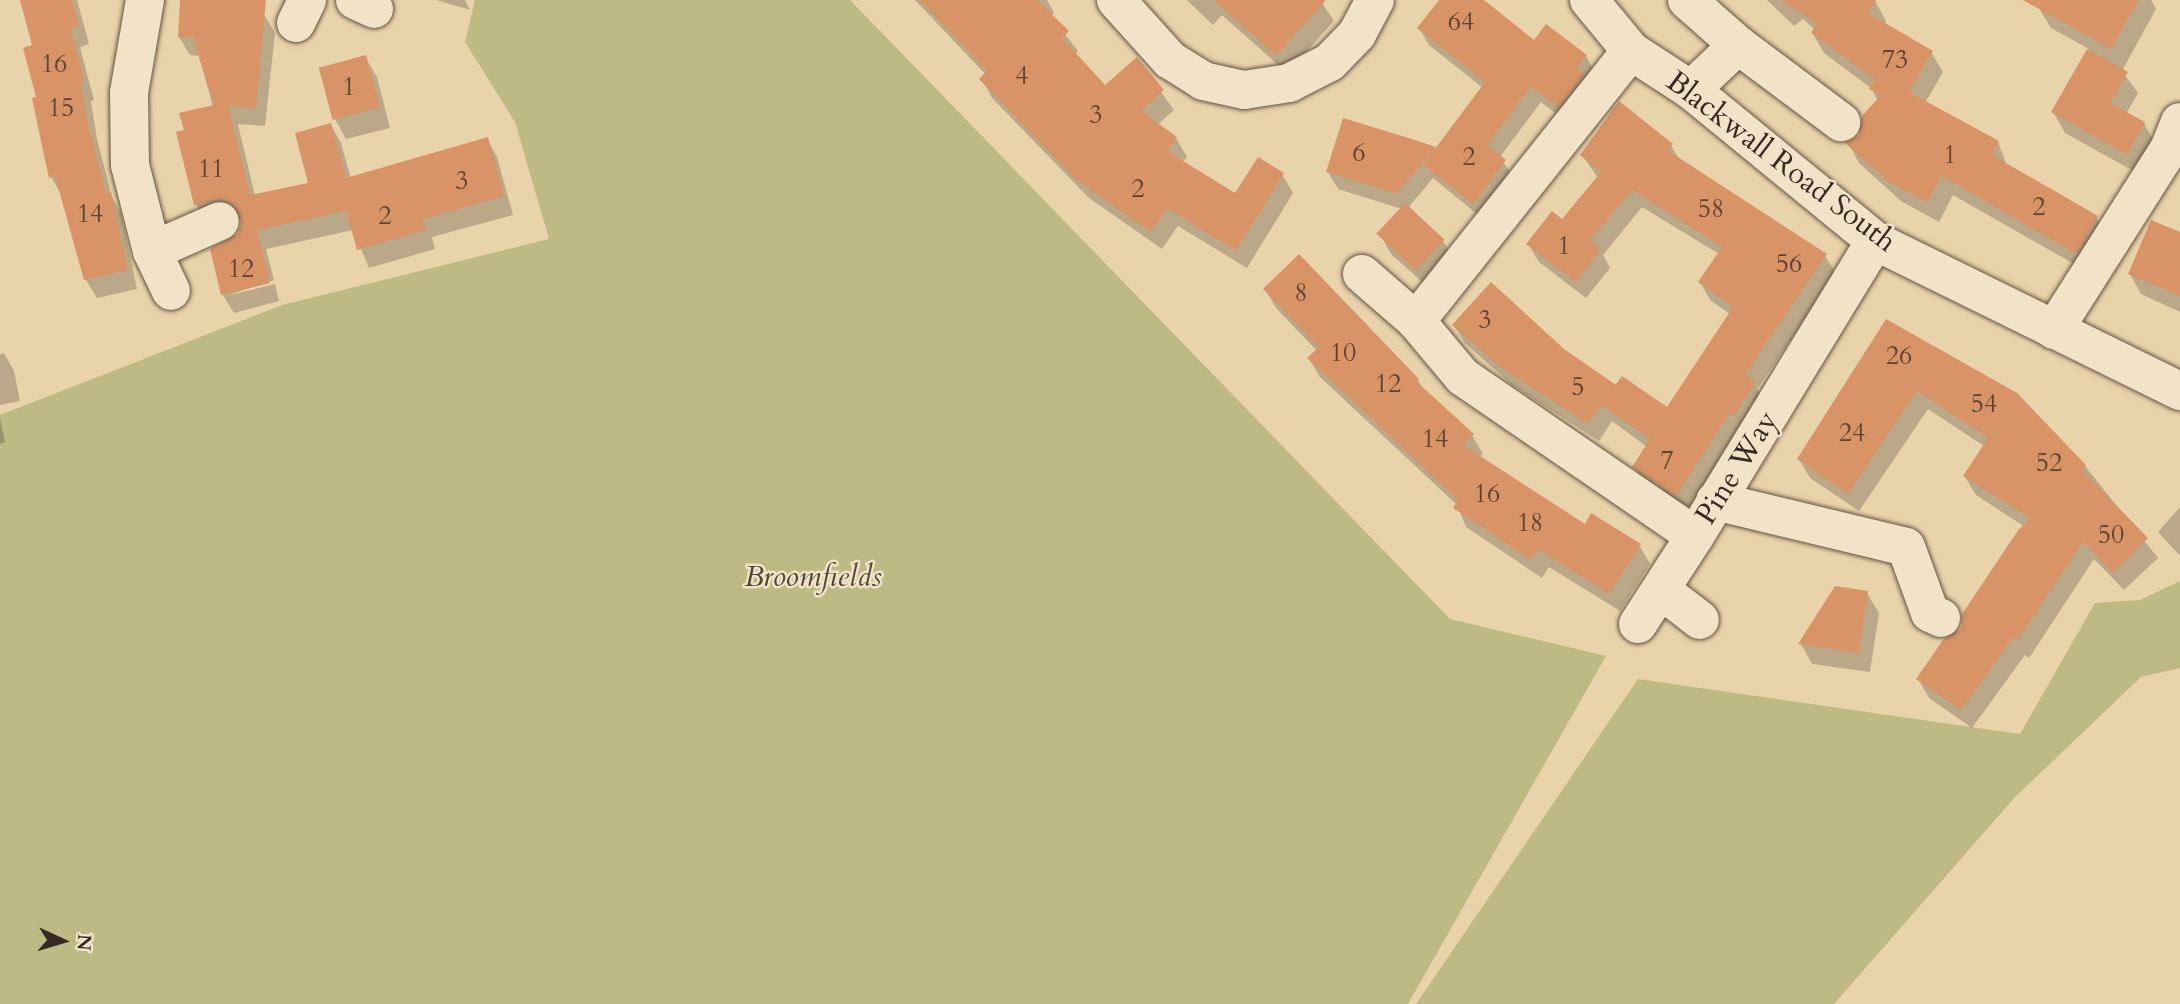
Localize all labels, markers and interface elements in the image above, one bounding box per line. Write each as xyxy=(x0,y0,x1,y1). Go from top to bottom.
house number: 64 xyxy=(1448,6,1474,38)
house number: 73 xyxy=(1882,44,1908,76)
house number: 16 xyxy=(41,48,67,80)
house number: 4 xyxy=(1015,60,1029,92)
street label: Blackwall Road South xyxy=(1659,64,1903,260)
house number: 1 xyxy=(342,71,356,103)
house number: 15 xyxy=(48,92,74,124)
house number: 3 xyxy=(1089,99,1103,131)
house number: 6 xyxy=(1352,137,1366,169)
house number: 1 xyxy=(1943,139,1957,171)
house number: 2 xyxy=(1462,141,1476,173)
house number: 11 xyxy=(198,153,224,185)
house number: 3 xyxy=(455,165,469,197)
house number: 2 xyxy=(1131,173,1145,205)
house number: 2 xyxy=(2032,191,2046,223)
house number: 58 xyxy=(1698,193,1724,225)
house number: 14 xyxy=(77,198,103,230)
house number: 2 xyxy=(378,200,392,232)
house number: 1 xyxy=(1557,230,1571,262)
house number: 56 xyxy=(1776,248,1802,280)
house number: 12 xyxy=(228,253,254,285)
house number: 8 xyxy=(1294,277,1308,309)
house number: 3 xyxy=(1478,304,1492,336)
house number: 10 xyxy=(1330,337,1356,369)
house number: 26 xyxy=(1886,340,1912,372)
house number: 12 xyxy=(1375,368,1401,400)
house number: 5 xyxy=(1571,371,1585,403)
house number: 54 xyxy=(1971,388,1997,420)
street label: Pine Way xyxy=(1688,405,1786,531)
house number: 24 xyxy=(1839,417,1865,449)
house number: 14 xyxy=(1422,423,1448,455)
house number: 7 xyxy=(1660,445,1674,477)
house number: 52 xyxy=(2036,447,2062,479)
house number: 16 xyxy=(1474,478,1500,510)
house number: 18 xyxy=(1517,507,1543,539)
house number: 50 xyxy=(2098,519,2124,551)
park label: Broomfields xyxy=(744,559,882,595)
north arrow xyxy=(28,906,98,976)
text: N xyxy=(70,933,97,952)

